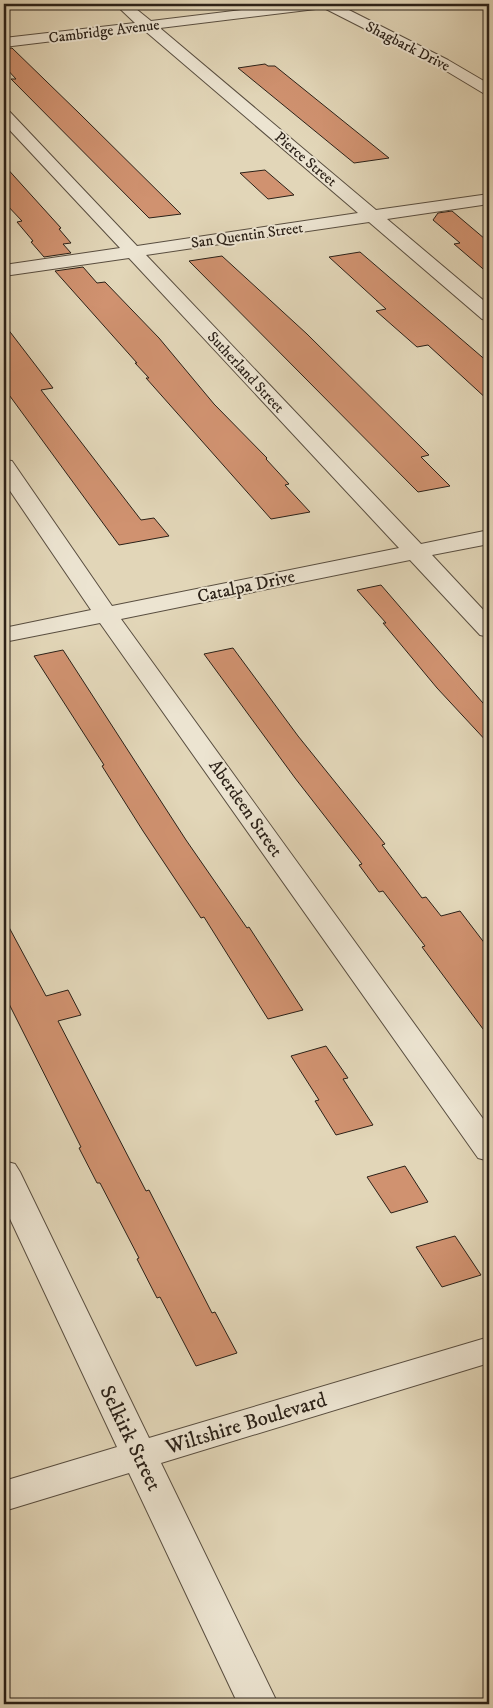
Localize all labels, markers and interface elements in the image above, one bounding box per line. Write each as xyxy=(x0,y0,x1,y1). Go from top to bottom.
street label: Cambridge Avenue xyxy=(48,15,161,48)
street label: Shagbark Drive xyxy=(362,17,453,76)
street label: Pierce Street xyxy=(271,128,341,191)
street label: San Quentin Street xyxy=(190,218,304,253)
street label: Sutherland Street xyxy=(203,328,288,417)
street label: Catalpa Drive xyxy=(195,566,297,608)
street label: Aberdeen Street xyxy=(204,756,287,862)
street label: Selkirk Street xyxy=(93,1381,167,1496)
street label: Wiltshire Boulevard xyxy=(162,1387,330,1461)

